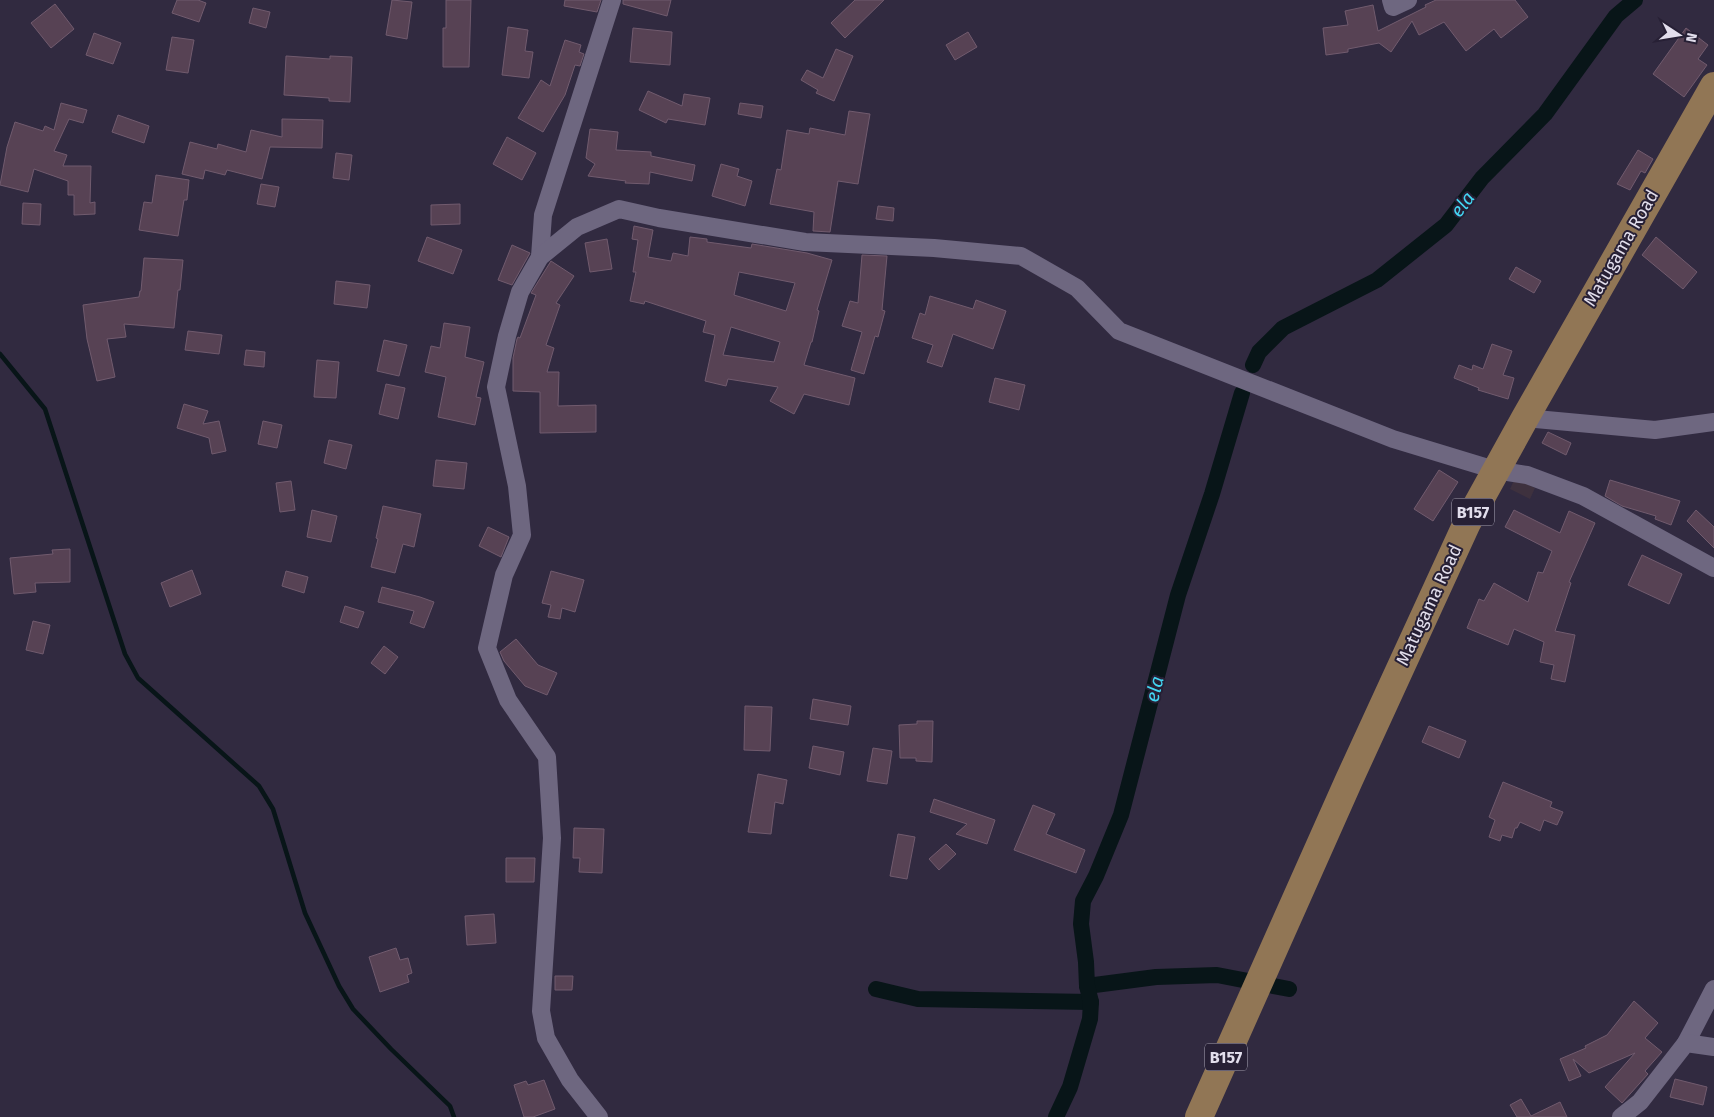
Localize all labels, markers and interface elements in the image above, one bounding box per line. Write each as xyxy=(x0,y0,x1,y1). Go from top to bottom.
north arrow xyxy=(1654,10,1704,60)
text: N xyxy=(1682,31,1701,44)
street label: Matugama Road xyxy=(1579,186,1663,310)
water label: ela xyxy=(1445,187,1479,222)
road number: B157 xyxy=(1452,498,1494,526)
street label: Matugama Road xyxy=(1391,541,1467,669)
water label: ela xyxy=(1140,674,1169,705)
road number: B157 xyxy=(1205,1044,1247,1070)

